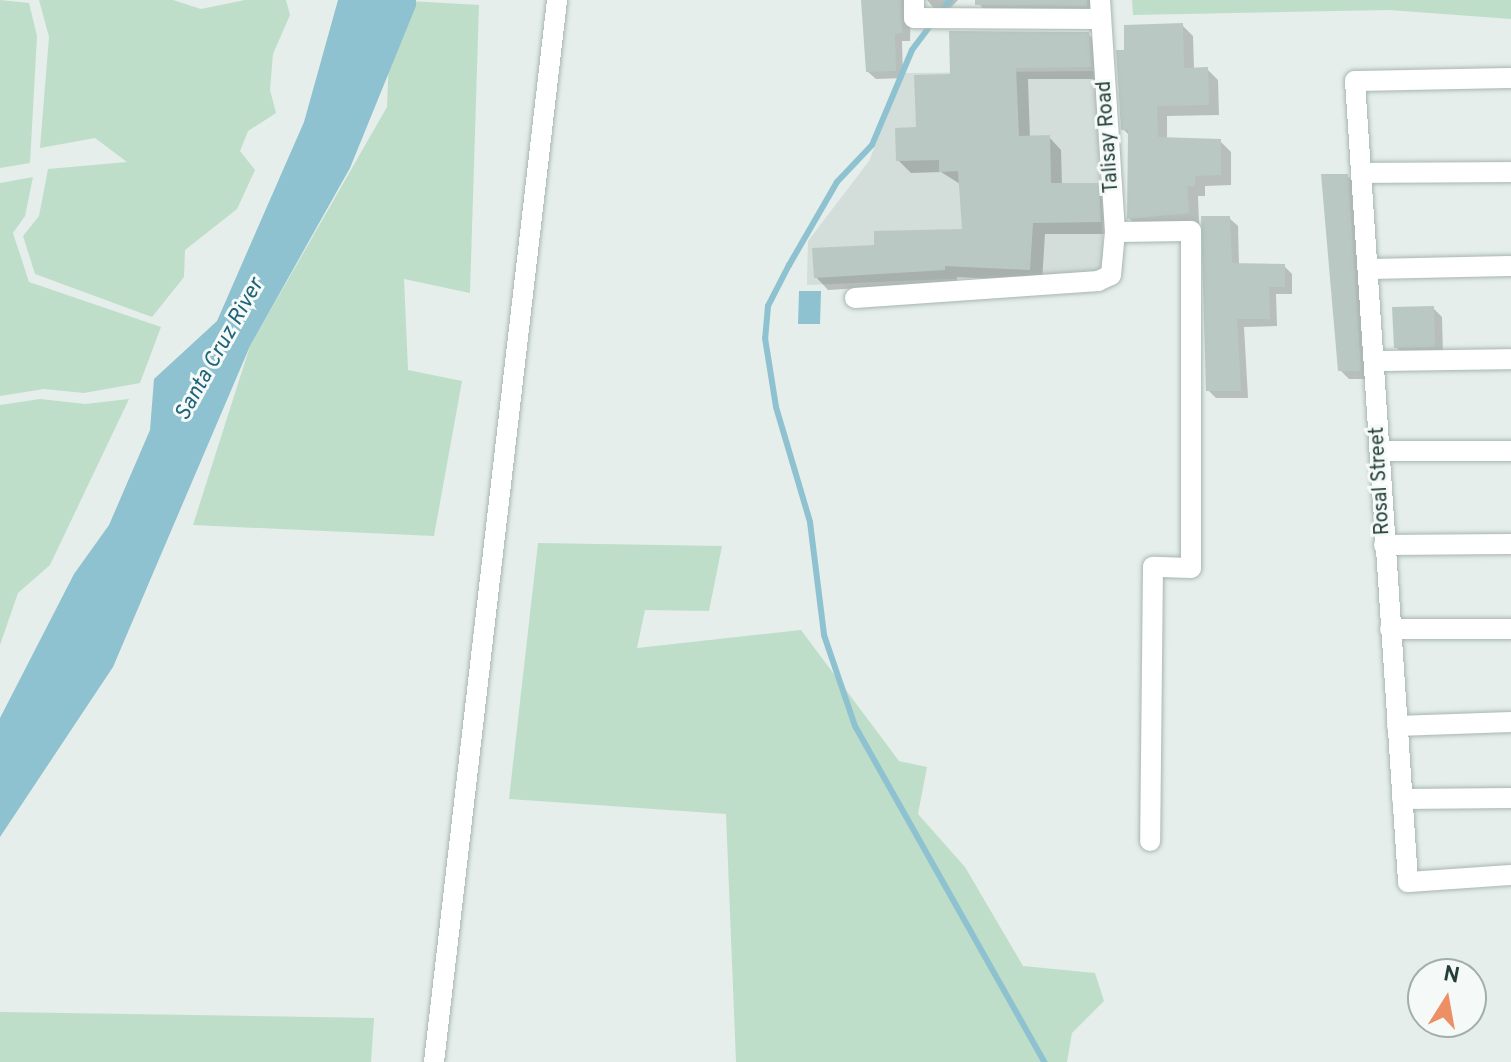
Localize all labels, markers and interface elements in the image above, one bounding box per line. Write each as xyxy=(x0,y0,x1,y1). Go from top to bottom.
street label: Talisay Road xyxy=(1093,80,1125,194)
water label: Santa Cruz River xyxy=(170,274,270,426)
street label: Rosal Street xyxy=(1366,426,1396,536)
north arrow xyxy=(1407,958,1487,1038)
text: N xyxy=(1441,961,1462,991)

